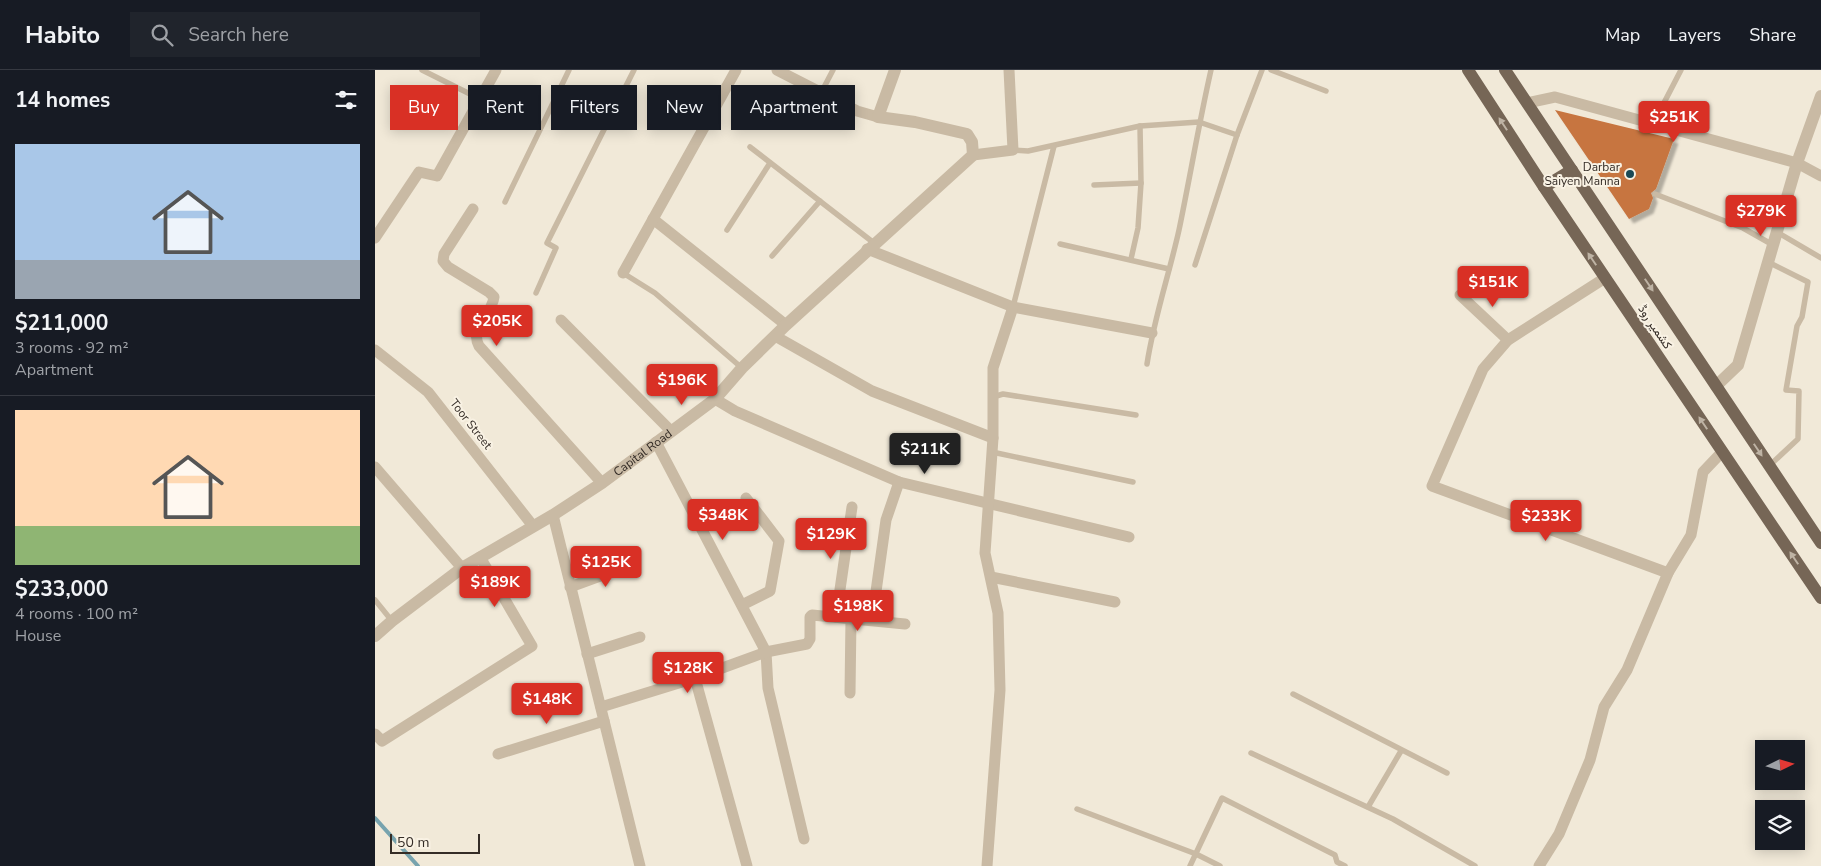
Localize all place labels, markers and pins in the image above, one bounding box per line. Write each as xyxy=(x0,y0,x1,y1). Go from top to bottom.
pin: $251K xyxy=(1639,100,1709,143)
place label: Darbar Saiyen Manna xyxy=(1544,159,1621,189)
marker: Darbar Saiyen Manna xyxy=(1624,168,1636,180)
pin: $279K xyxy=(1726,194,1796,237)
pin: $151K xyxy=(1458,266,1528,308)
pin: $205K xyxy=(462,304,532,347)
pin: $196K xyxy=(647,364,717,406)
pin: $211K xyxy=(890,432,960,475)
pin: $348K xyxy=(688,498,758,541)
pin: $233K xyxy=(1511,500,1581,542)
pin: $129K xyxy=(796,518,866,560)
pin: $125K xyxy=(571,546,641,588)
pin: $189K xyxy=(460,566,530,608)
pin: $198K xyxy=(823,590,893,632)
pin: $128K xyxy=(653,652,723,694)
pin: $148K xyxy=(512,682,582,725)

